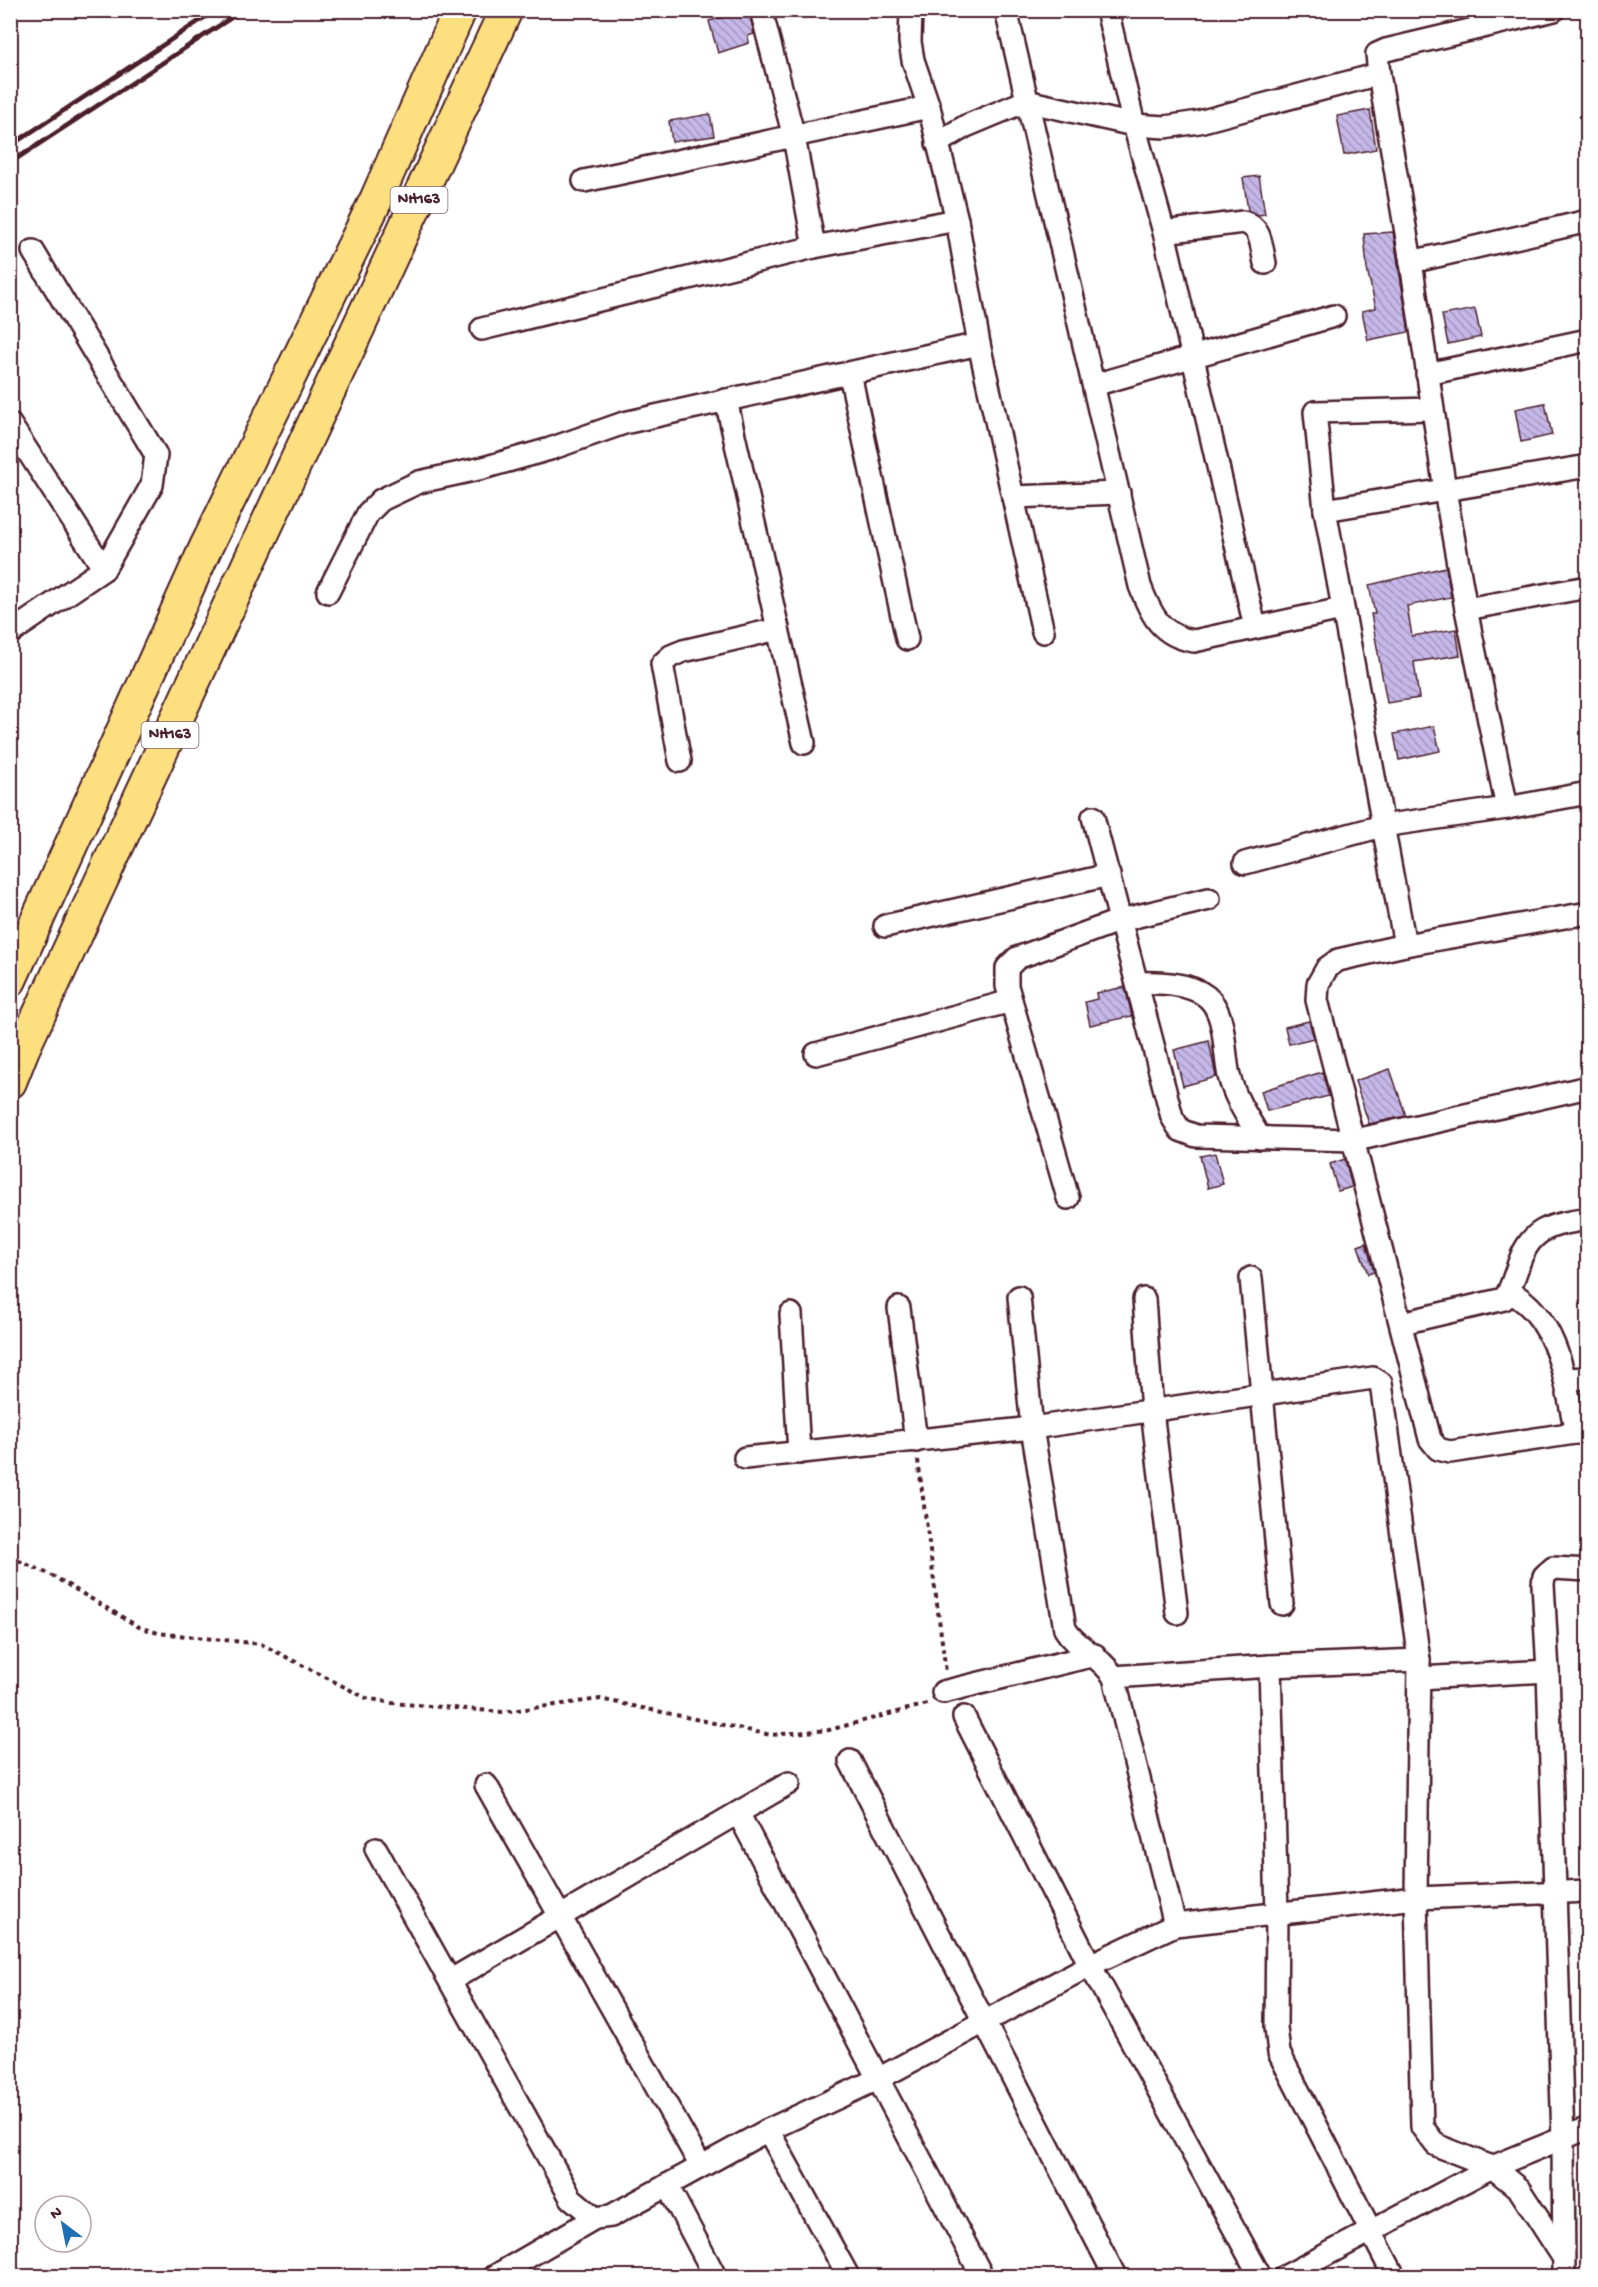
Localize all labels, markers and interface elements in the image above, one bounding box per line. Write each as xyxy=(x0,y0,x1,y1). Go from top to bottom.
road number: NH163 xyxy=(390,187,448,213)
road number: NH163 xyxy=(142,722,198,748)
north arrow xyxy=(33,2194,93,2254)
text: N xyxy=(47,2203,67,2225)

